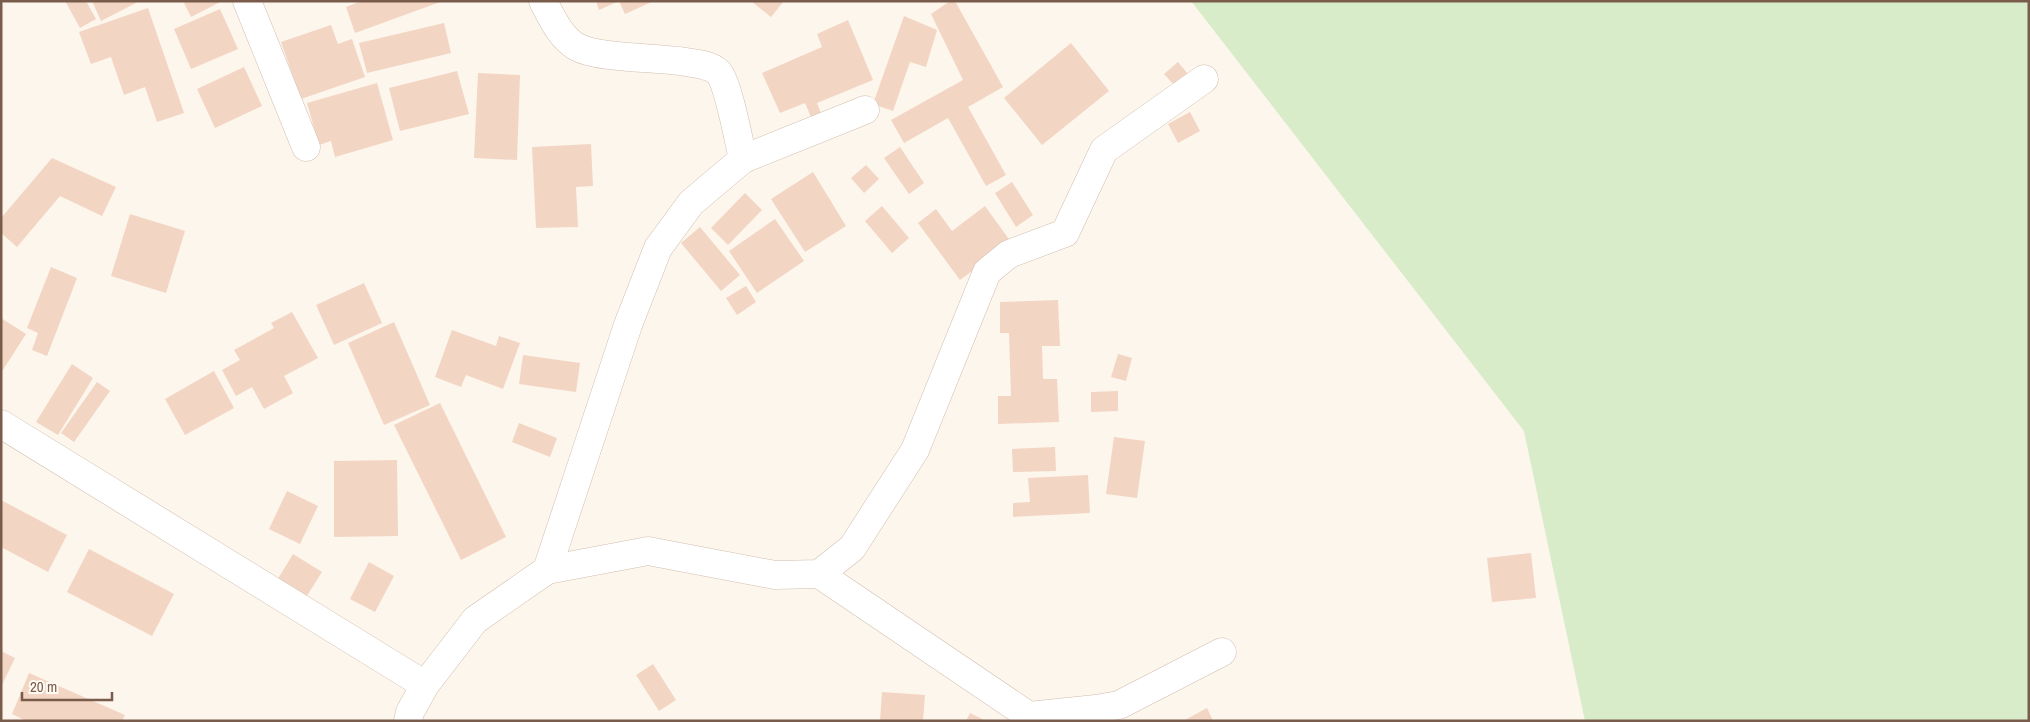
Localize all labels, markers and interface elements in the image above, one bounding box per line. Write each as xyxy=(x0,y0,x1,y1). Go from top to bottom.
scale bar xyxy=(22,670,112,702)
text: 20 m xyxy=(30,676,57,697)

